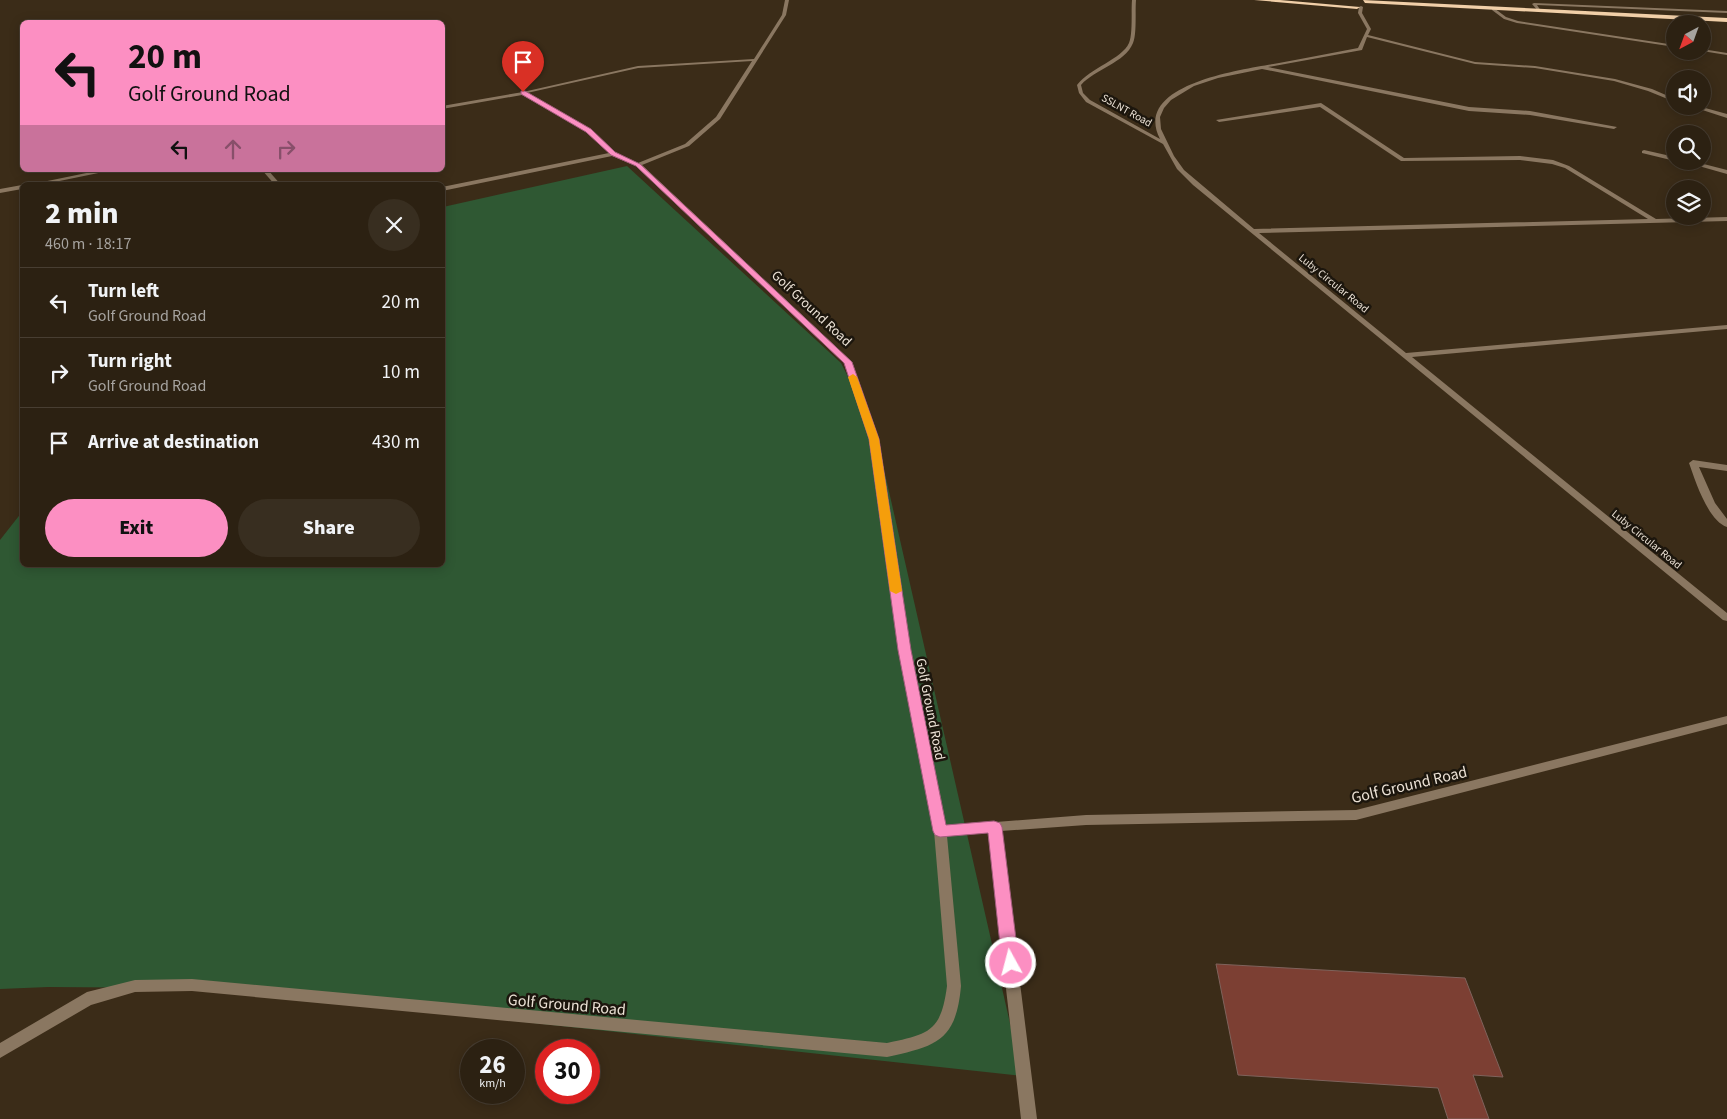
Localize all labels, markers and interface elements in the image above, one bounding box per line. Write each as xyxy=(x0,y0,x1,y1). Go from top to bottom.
north arrow xyxy=(1666,15,1711,60)
map controls xyxy=(1666,15,1711,225)
text: 20 m xyxy=(128,32,202,82)
icon: left xyxy=(45,40,110,105)
pin xyxy=(502,41,544,92)
icon: arrive xyxy=(509,48,537,76)
button: sound xyxy=(1666,70,1711,115)
text: Golf Ground Road xyxy=(128,78,291,110)
street label: SSLNT Road xyxy=(1099,90,1155,131)
button: search xyxy=(1666,125,1711,170)
icon: left xyxy=(166,135,194,163)
icon: ahead xyxy=(219,135,247,163)
icon: right xyxy=(272,135,300,163)
button: layers xyxy=(1666,180,1711,225)
text: 2 min xyxy=(45,192,119,235)
button: close xyxy=(368,199,420,251)
text: 460 m · 18:17 xyxy=(45,233,132,255)
street label: Luby Circular Road xyxy=(1295,250,1372,316)
street label: Golf Ground Road xyxy=(767,266,856,351)
text: Turn left xyxy=(88,278,159,305)
icon: left xyxy=(45,289,73,317)
text: 20 m xyxy=(382,289,420,316)
text: Golf Ground Road xyxy=(88,305,206,327)
text: Turn right xyxy=(88,348,172,375)
icon: right xyxy=(45,359,73,387)
text: 10 m xyxy=(382,359,420,386)
text: Golf Ground Road xyxy=(88,375,206,397)
icon: arrive xyxy=(45,429,73,457)
text: Arrive at destination xyxy=(88,429,259,456)
text: 430 m xyxy=(372,429,420,456)
button: Exit xyxy=(45,499,228,557)
button: Share xyxy=(238,499,420,557)
street label: Luby Circular Road xyxy=(1608,506,1685,572)
street label: Golf Ground Road xyxy=(910,656,950,762)
street label: Golf Ground Road xyxy=(1349,761,1469,809)
position arrow xyxy=(984,936,1036,988)
street label: Golf Ground Road xyxy=(507,989,627,1021)
speed limit sign: 30 xyxy=(535,1039,600,1104)
text: 26 xyxy=(479,1047,506,1083)
text: km/h xyxy=(479,1075,506,1092)

